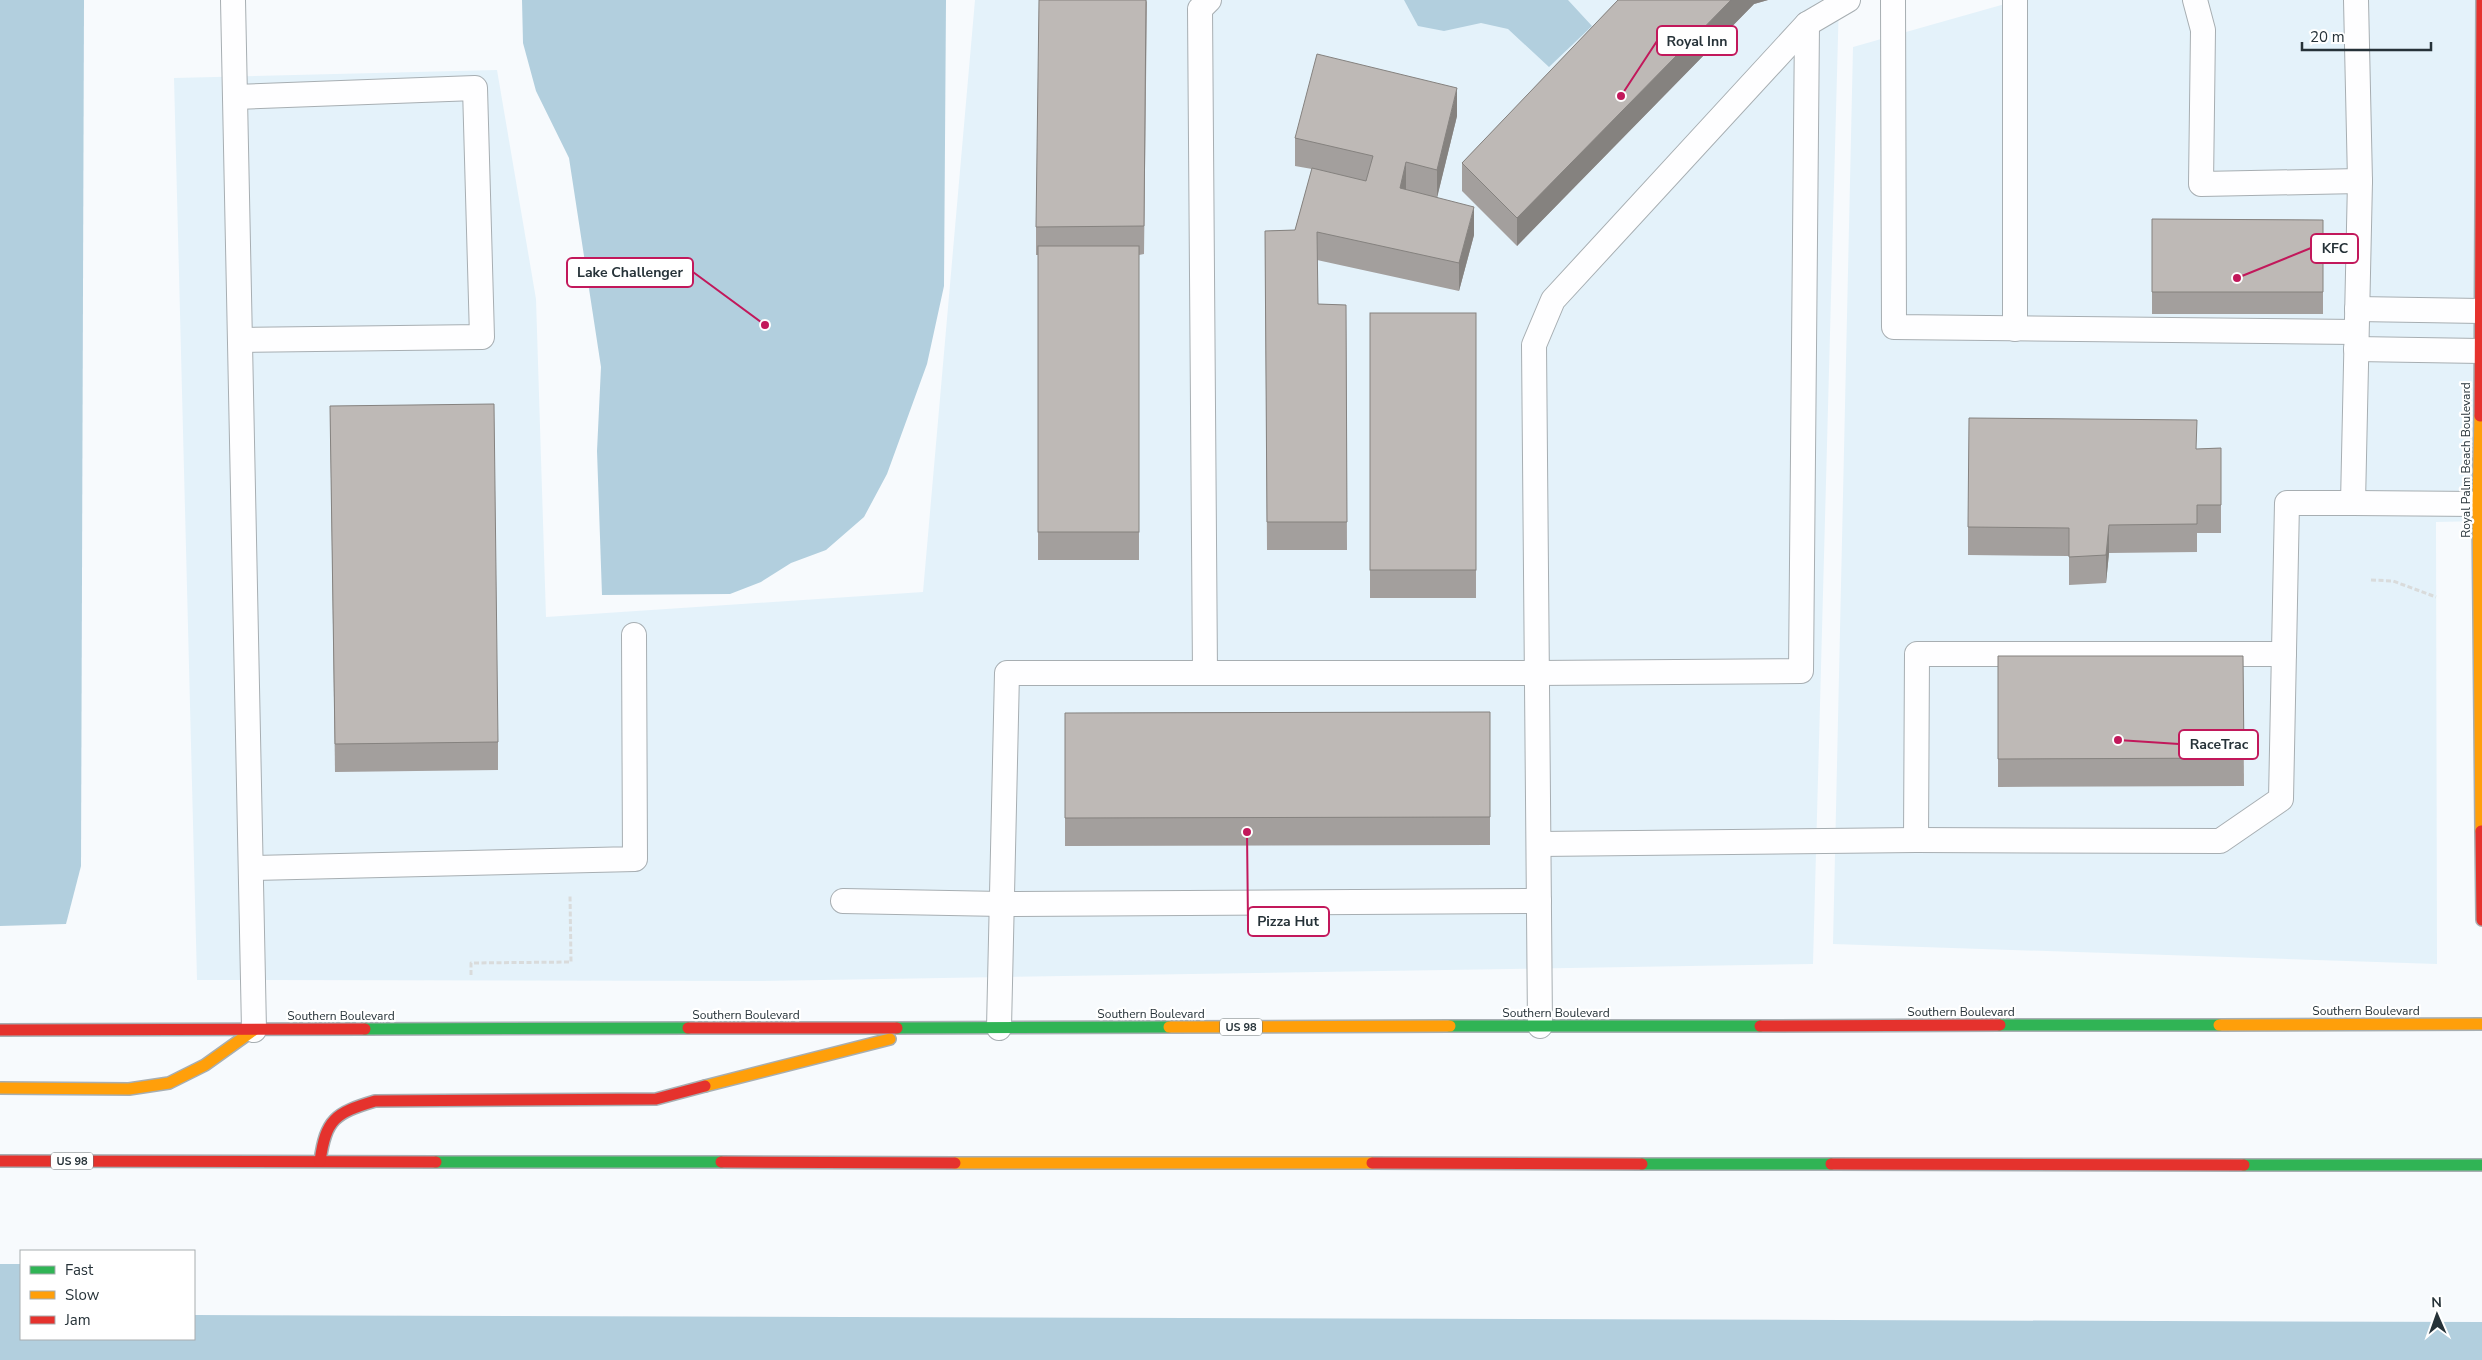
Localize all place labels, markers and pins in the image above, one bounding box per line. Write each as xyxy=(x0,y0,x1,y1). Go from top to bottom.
callout: Royal Inn xyxy=(1657,26,1737,55)
callout: KFC xyxy=(2311,234,2358,263)
callout: Lake Challenger xyxy=(567,258,693,287)
callout: RaceTrac xyxy=(2179,730,2258,759)
callout: Pizza Hut xyxy=(1248,907,1329,936)

